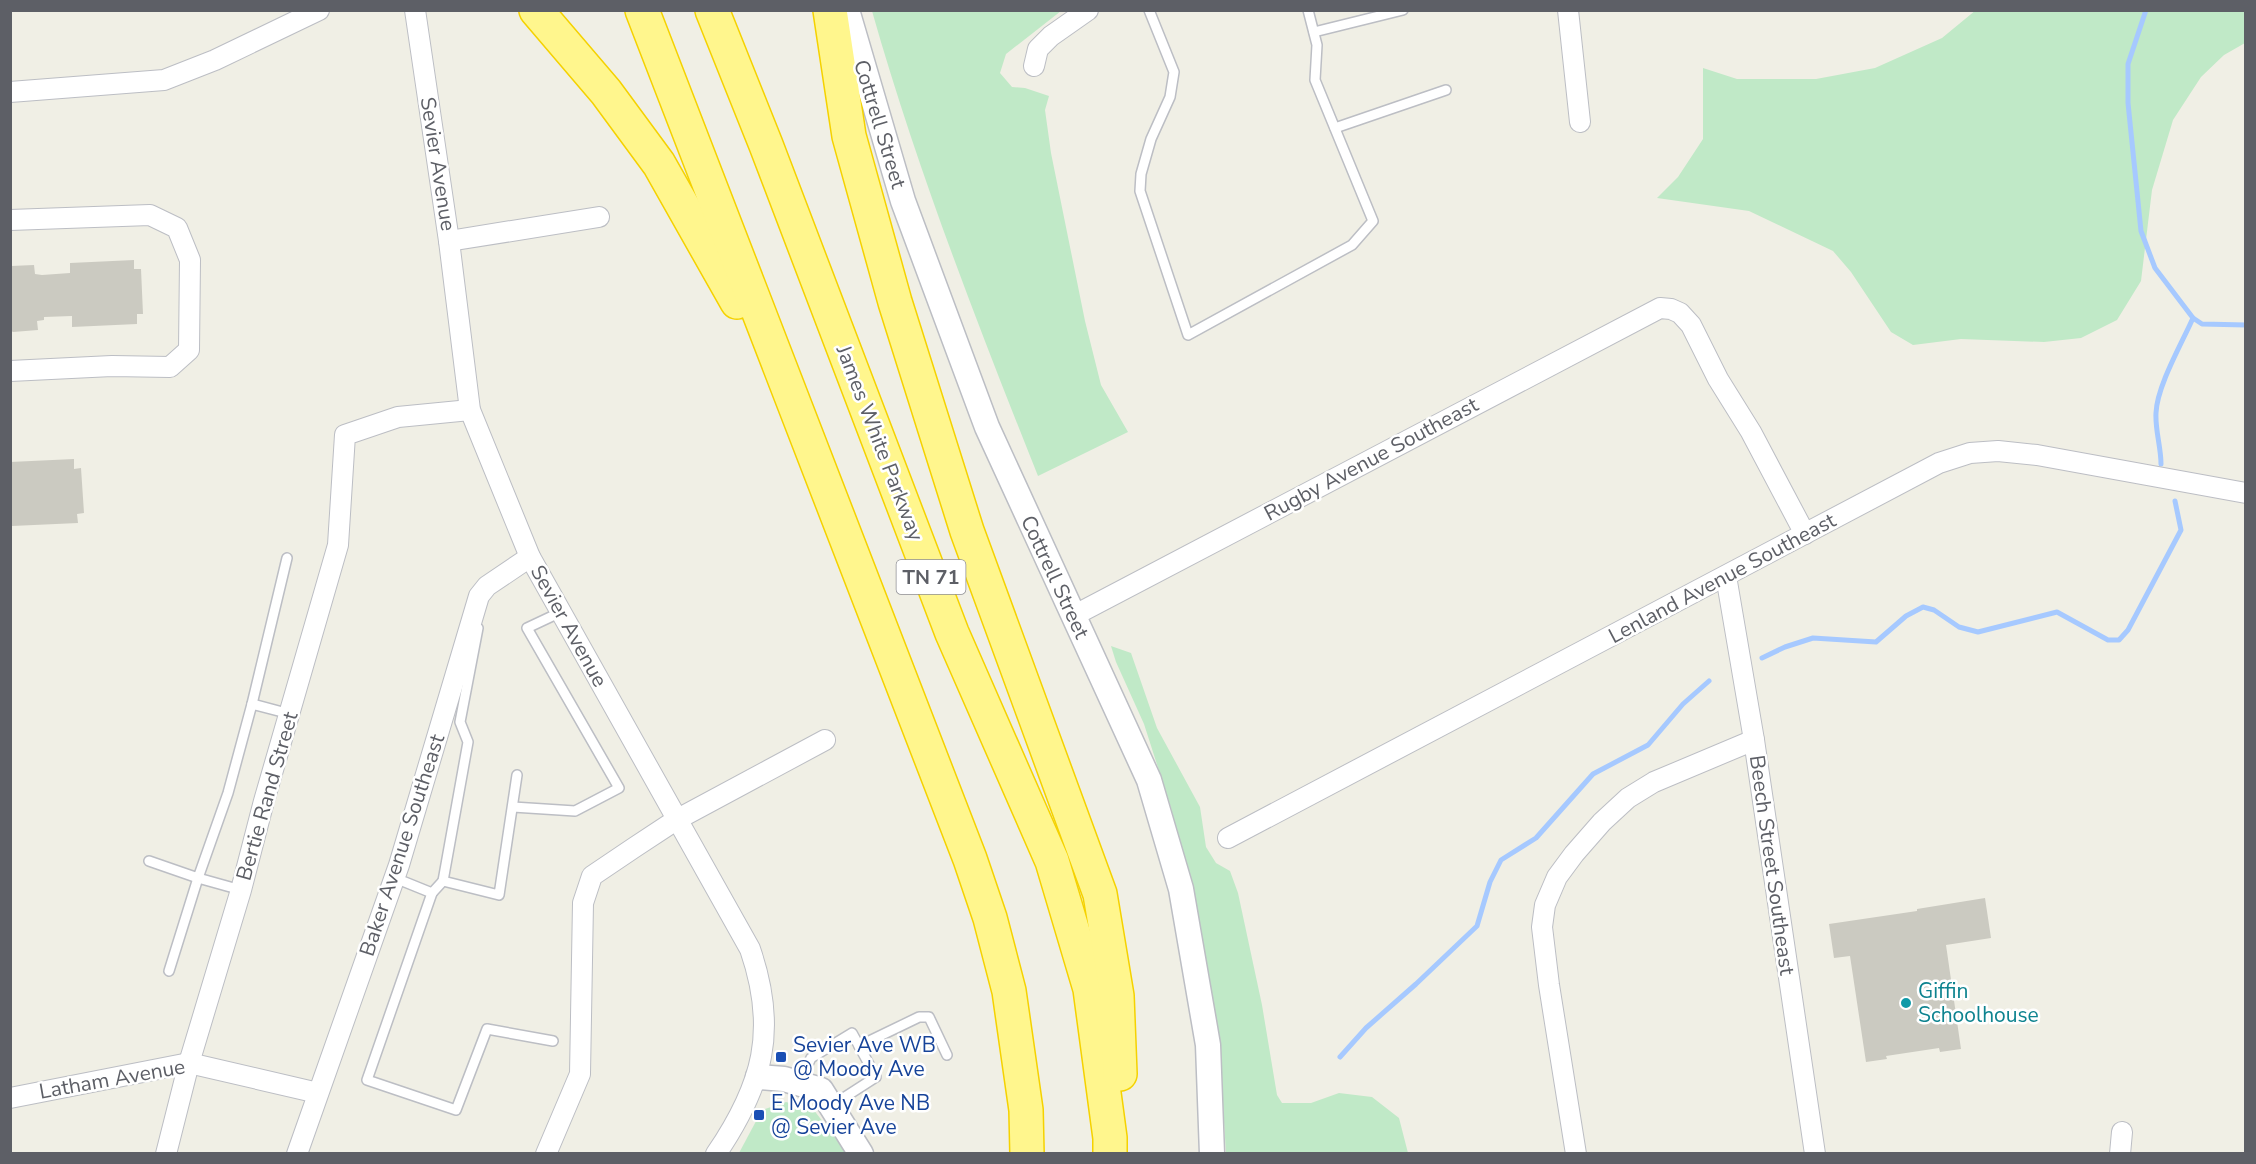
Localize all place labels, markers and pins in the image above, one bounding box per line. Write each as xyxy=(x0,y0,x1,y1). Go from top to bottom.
place label: Giffin Schoolhouse xyxy=(1918,977,2039,1029)
marker: Giffin Schoolhouse xyxy=(1899,996,1913,1010)
place label: Sevier Ave WB @ Moody Ave xyxy=(793,1031,936,1083)
marker: Sevier Ave WB @ Moody Ave xyxy=(774,1050,788,1064)
place label: E Moody Ave NB @ Sevier Ave xyxy=(771,1089,930,1141)
marker: E Moody Ave NB @ Sevier Ave xyxy=(752,1108,766,1122)

